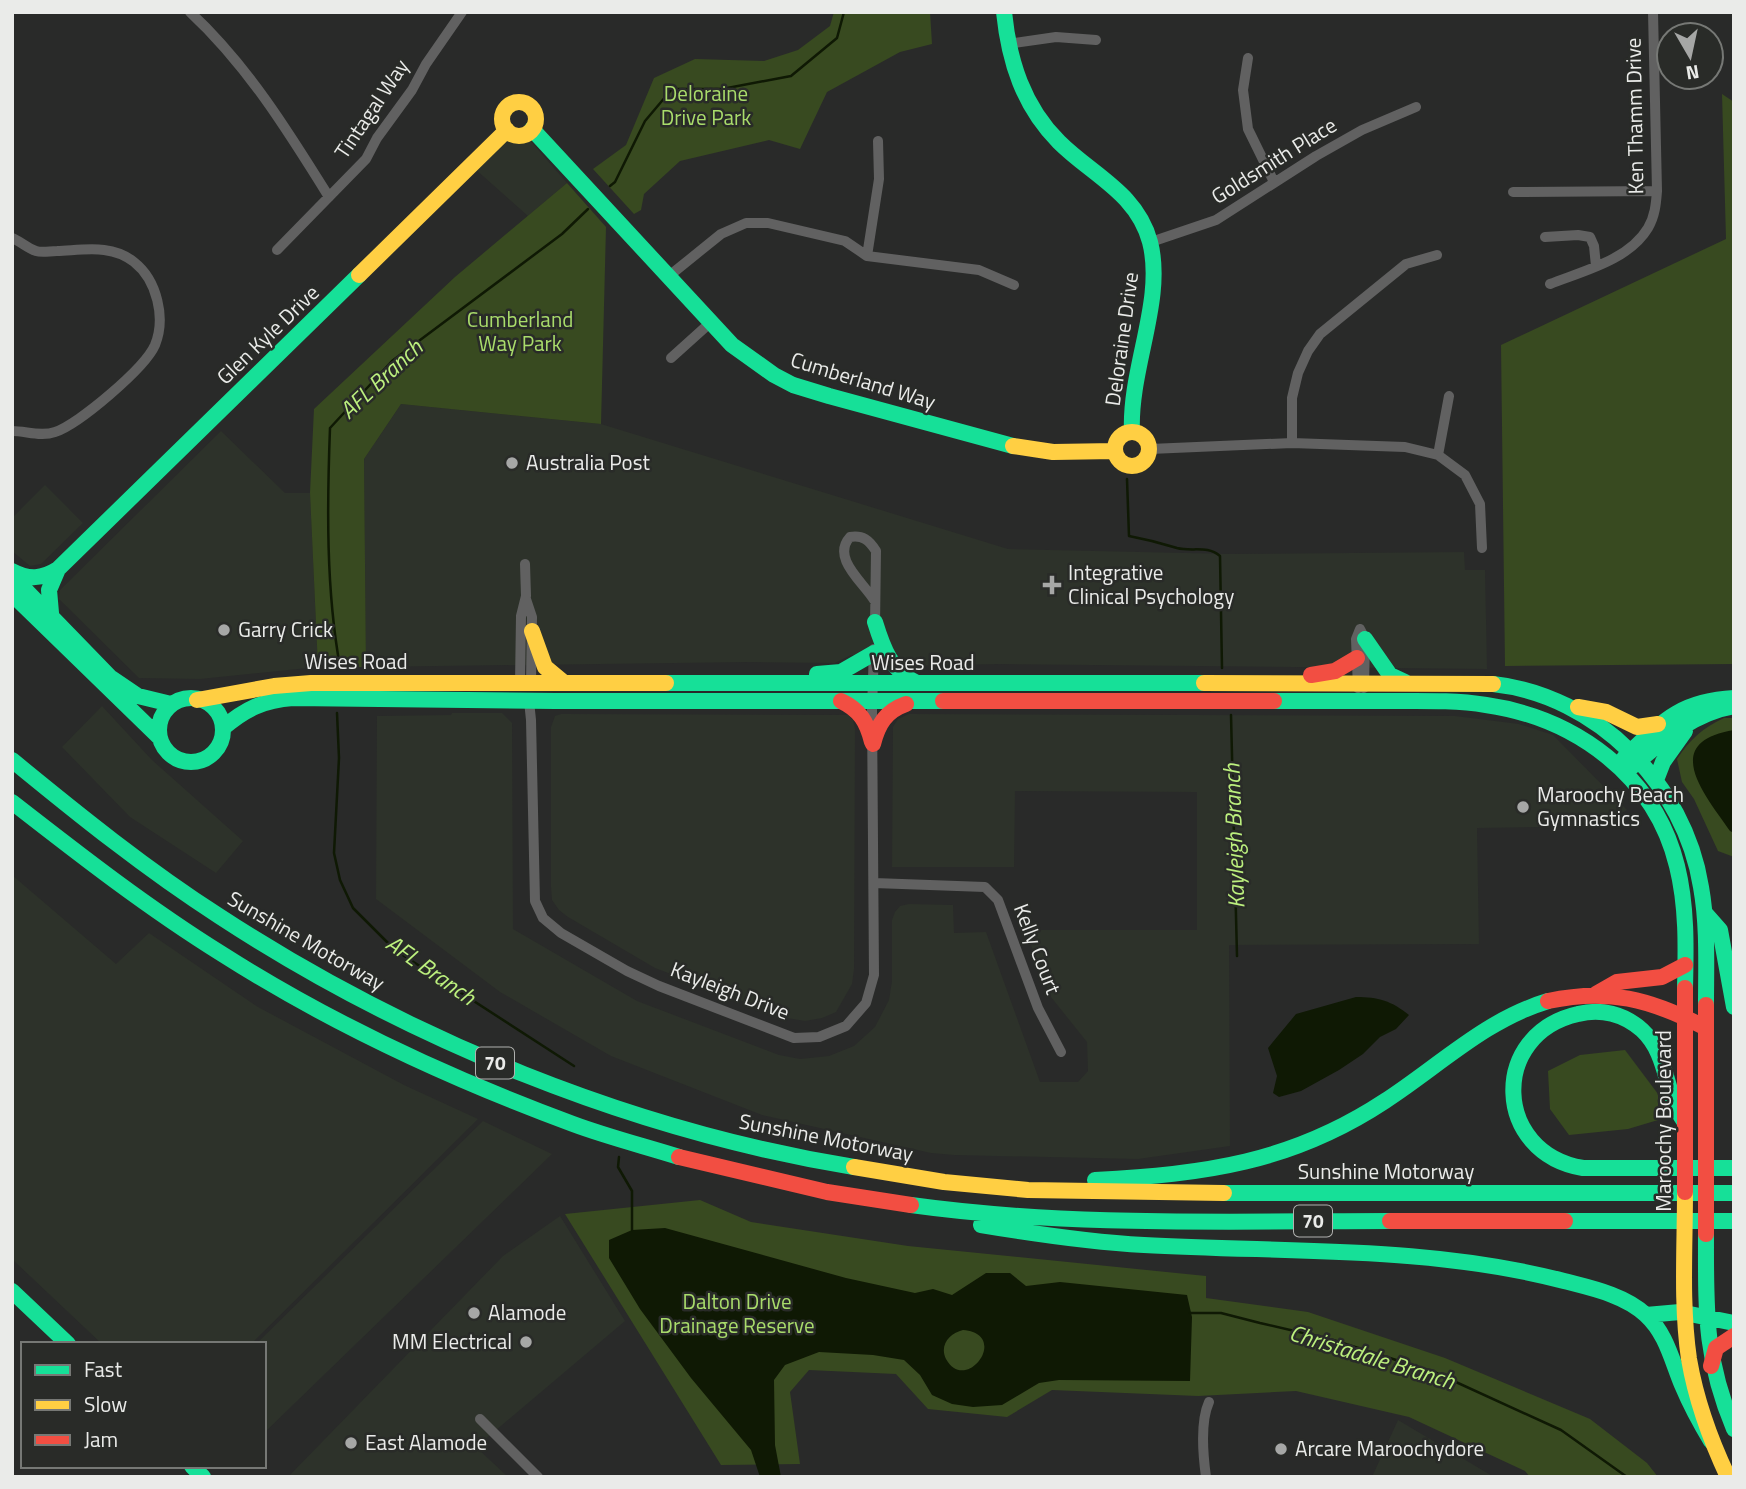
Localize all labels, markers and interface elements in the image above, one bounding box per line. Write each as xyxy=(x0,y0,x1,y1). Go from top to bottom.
north arrow xyxy=(1655,21,1725,91)
street label: Ken Thamm Drive xyxy=(1617,37,1651,195)
street label: Tintagal Way xyxy=(326,52,416,165)
text: N xyxy=(1684,58,1702,89)
park label: Deloraine Drive Park xyxy=(661,77,751,133)
street label: Goldsmith Place xyxy=(1205,109,1342,212)
street label: Deloraine Drive xyxy=(1096,270,1146,408)
street label: Glen Kyle Drive xyxy=(209,277,326,392)
park label: Cumberland Way Park xyxy=(467,303,573,359)
water label: AFL Branch xyxy=(331,330,431,427)
street label: Cumberland Way xyxy=(787,343,940,417)
place label: Australia Post xyxy=(526,446,650,478)
marker: Australia Post xyxy=(504,455,520,471)
place label: Integrative Clinical Psychology xyxy=(1068,556,1234,612)
marker: Integrative Clinical Psychology xyxy=(1042,575,1062,595)
place label: Garry Crick xyxy=(238,613,333,645)
marker: Garry Crick xyxy=(216,622,232,638)
street label: Wises Road xyxy=(304,645,408,677)
street label: Wises Road xyxy=(871,646,975,678)
water label: Kayleigh Branch xyxy=(1213,762,1254,909)
place label: Maroochy Beach Gymnastics xyxy=(1537,778,1684,834)
marker: Maroochy Beach Gymnastics xyxy=(1515,799,1531,815)
street label: Sunshine Motorway xyxy=(222,882,391,998)
street label: Kelly Court xyxy=(1006,899,1070,999)
water label: AFL Branch xyxy=(379,926,484,1014)
street label: Kayleigh Drive xyxy=(666,953,795,1027)
street label: Maroochy Boulevard xyxy=(1647,1030,1679,1212)
road number: 70 xyxy=(476,1048,514,1078)
street label: Sunshine Motorway xyxy=(736,1104,916,1170)
street label: Sunshine Motorway xyxy=(1298,1155,1474,1187)
road number: 70 xyxy=(1294,1205,1332,1236)
park label: Dalton Drive Drainage Reserve xyxy=(659,1285,815,1341)
place label: Alamode xyxy=(488,1296,566,1328)
marker: Alamode xyxy=(466,1305,482,1321)
water label: Christadale Branch xyxy=(1285,1315,1460,1398)
place label: MM Electrical xyxy=(392,1325,512,1357)
marker: MM Electrical xyxy=(518,1334,534,1350)
legend xyxy=(21,1342,266,1468)
text: Fast xyxy=(84,1353,123,1385)
text: Slow xyxy=(84,1388,127,1420)
text: Jam xyxy=(84,1423,118,1455)
place label: East Alamode xyxy=(365,1426,487,1458)
place label: Arcare Maroochydore xyxy=(1295,1432,1484,1464)
marker: East Alamode xyxy=(343,1435,359,1451)
marker: Arcare Maroochydore xyxy=(1273,1441,1289,1457)

